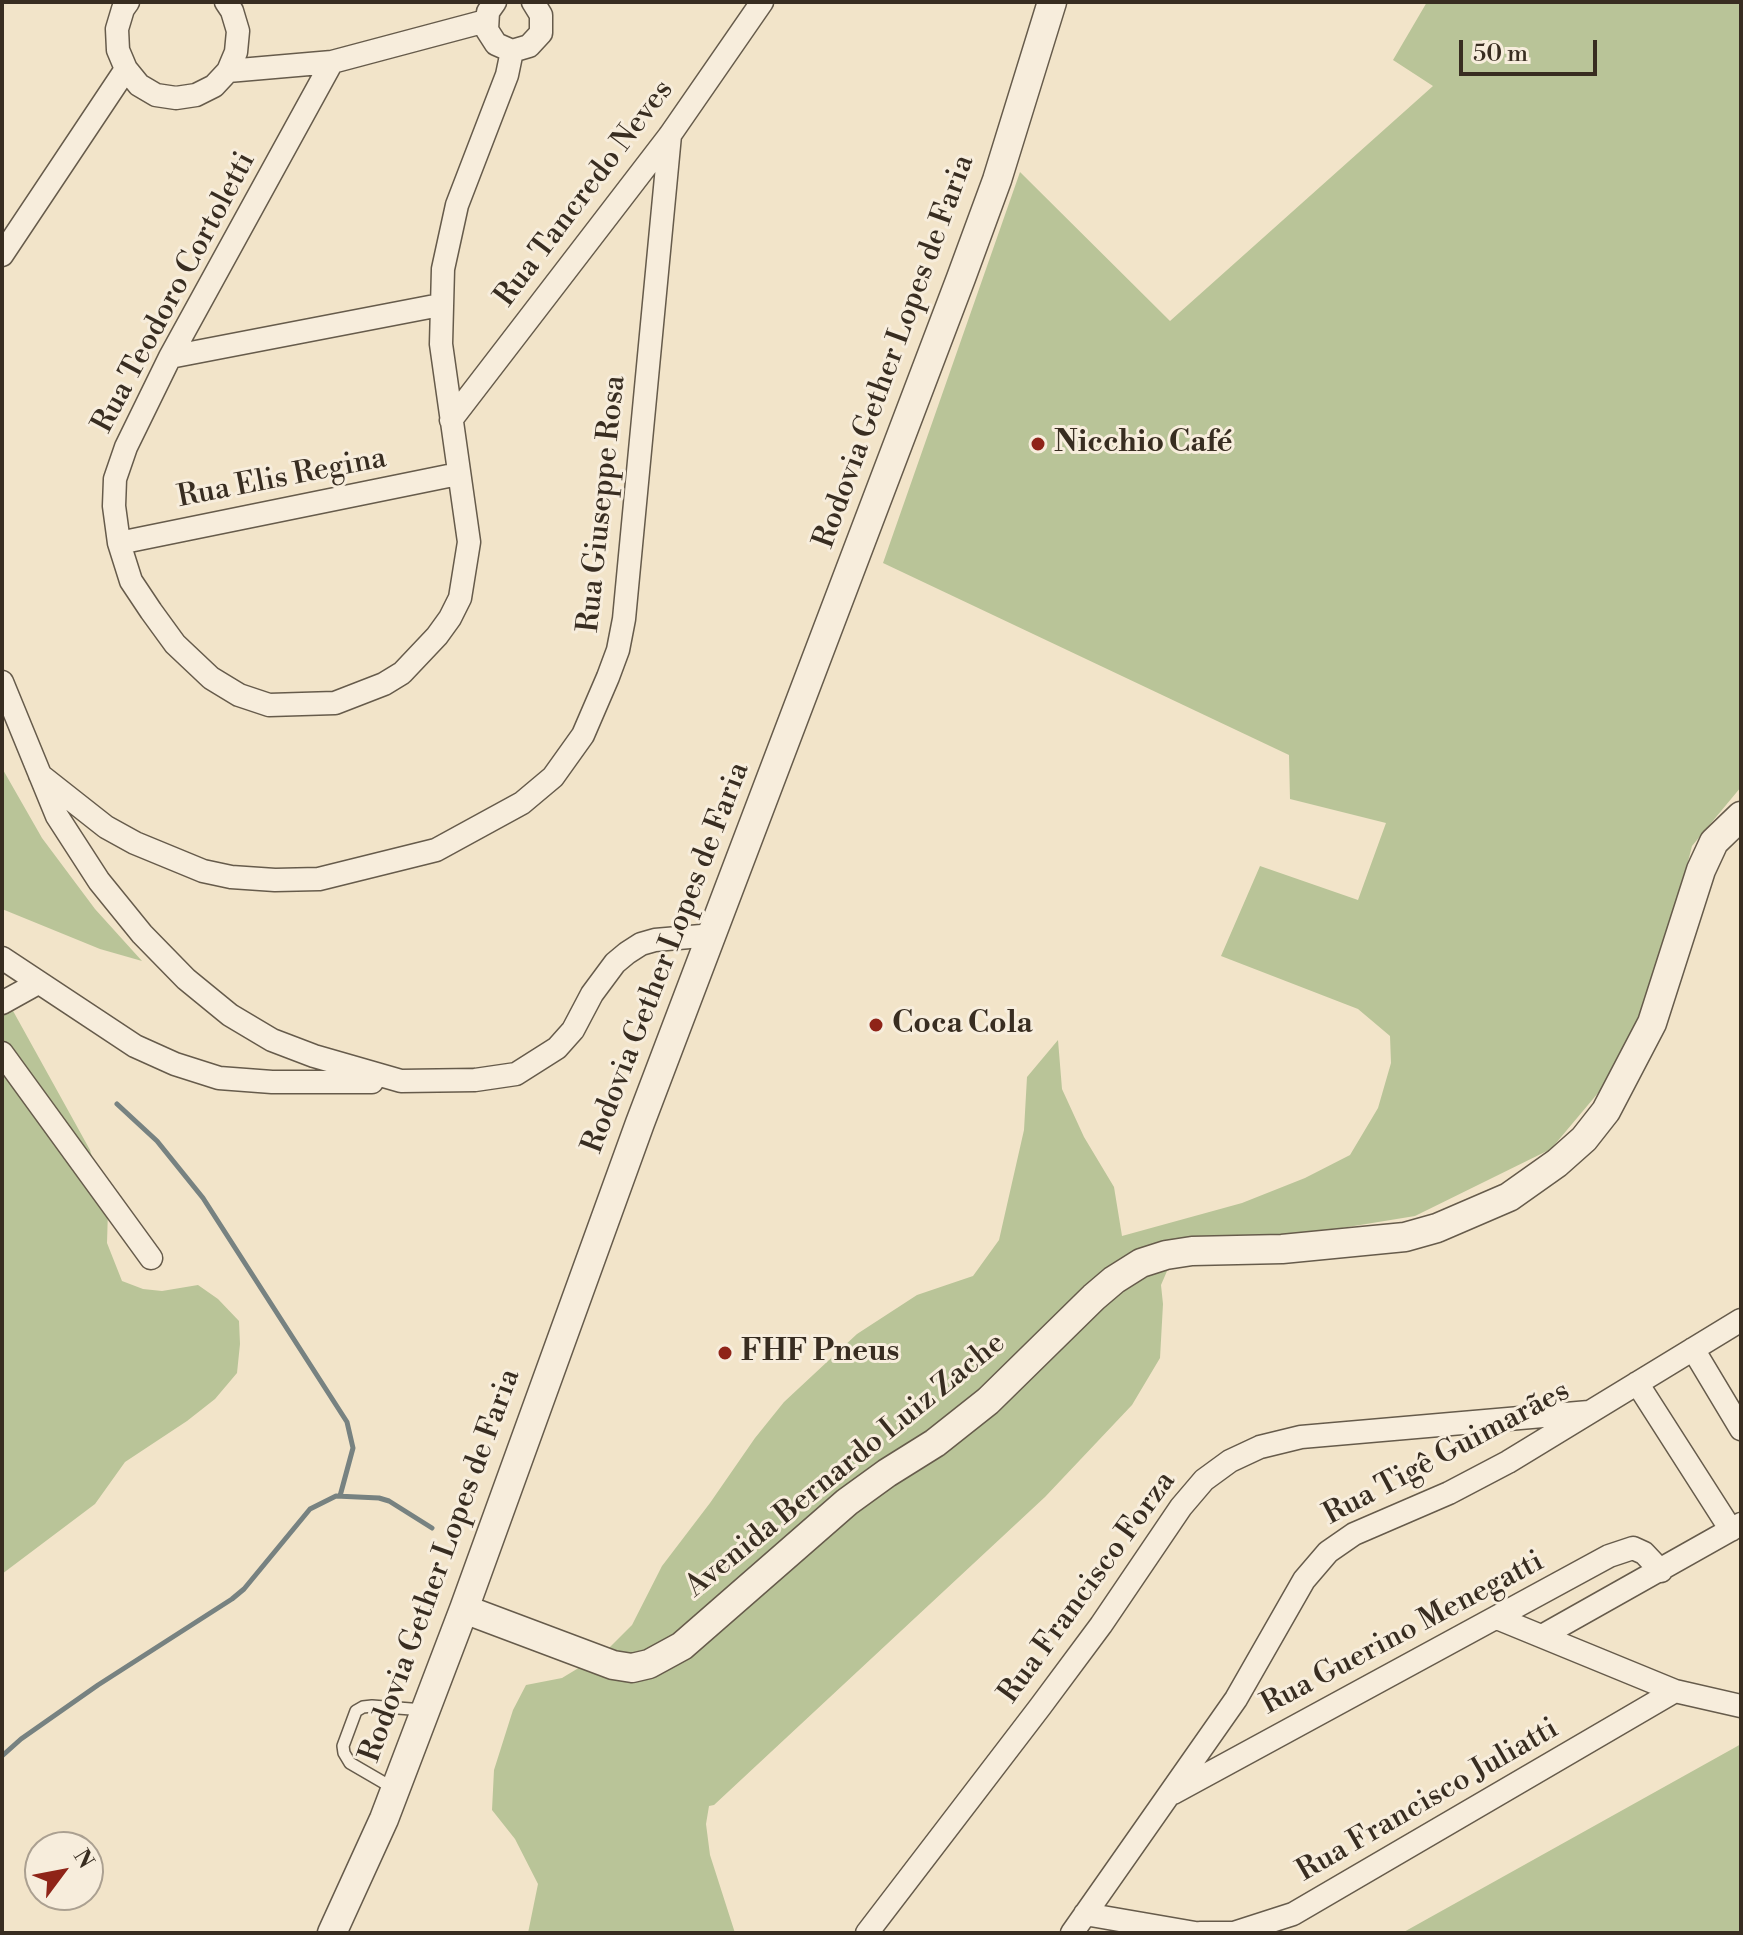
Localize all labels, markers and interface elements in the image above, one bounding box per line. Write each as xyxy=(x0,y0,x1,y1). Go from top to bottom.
scale bar xyxy=(1463,24,1601,74)
text: 50 m xyxy=(1473,39,1528,69)
street label: Rua Tancredo Neves xyxy=(488,74,682,314)
street label: Rua Teodoro Cortoletti xyxy=(86,147,264,439)
street label: Rodovia Gether Lopes de Faria xyxy=(807,150,983,554)
street label: Rua Giuseppe Rosa xyxy=(572,374,634,634)
place label: Nicchio Café xyxy=(1054,426,1233,462)
marker: Nicchio Café xyxy=(1029,435,1047,453)
street label: Rua Elis Regina xyxy=(174,441,390,517)
street label: Rodovia Gether Lopes de Faria xyxy=(576,757,758,1159)
place label: Coca Cola xyxy=(892,1007,1033,1043)
marker: Coca Cola xyxy=(867,1016,885,1034)
street label: Avenida Bernardo Luiz Zache xyxy=(679,1326,1013,1606)
place label: FHF Pneus xyxy=(741,1335,899,1371)
marker: FHF Pneus xyxy=(716,1344,734,1362)
street label: Rodovia Gether Lopes de Faria xyxy=(353,1364,529,1768)
street label: Rua Tigê Guimarães xyxy=(1318,1374,1576,1534)
street label: Rua Francisco Forza xyxy=(992,1465,1184,1711)
street label: Rua Guerino Menegatti xyxy=(1256,1544,1550,1724)
street label: Rua Francisco Juliatti xyxy=(1291,1711,1565,1891)
north arrow xyxy=(24,1831,104,1911)
text: N xyxy=(67,1845,99,1874)

